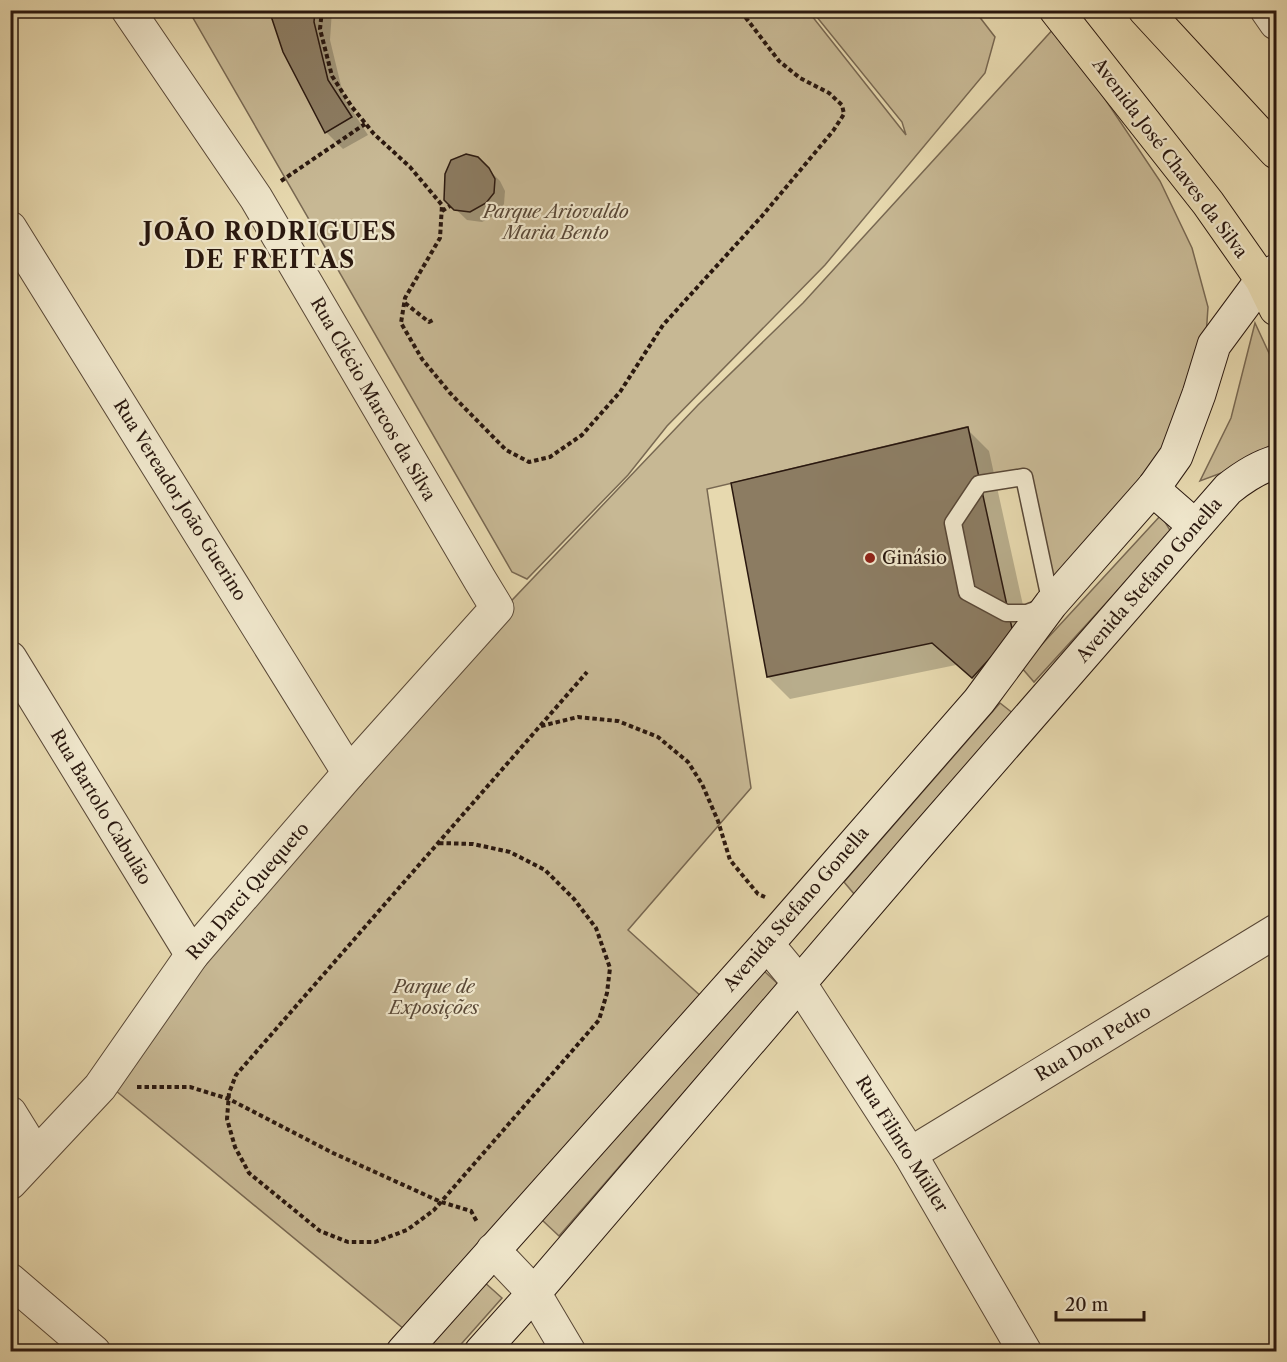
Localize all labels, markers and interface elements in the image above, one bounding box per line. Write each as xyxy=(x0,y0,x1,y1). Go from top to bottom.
street label: Avenida José Chaves da Silva xyxy=(1087,53,1253,263)
park label: Parque Ariovaldo Maria Bento xyxy=(481,201,629,244)
district label: JOÃO RODRIGUES DE FREITAS xyxy=(139,217,397,274)
street label: Rua Clécio Marcos da Silva xyxy=(306,293,441,505)
street label: Rua Vereador João Guerino xyxy=(109,395,251,605)
street label: Avenida Stefano Gonella xyxy=(1071,493,1227,667)
place label: Ginásio xyxy=(882,547,947,569)
marker: Ginásio xyxy=(863,551,877,565)
street label: Rua Bartolo Cabulão xyxy=(46,725,156,889)
street label: Rua Darci Quequeto xyxy=(182,818,314,964)
street label: Avenida Stefano Gonella xyxy=(718,822,874,996)
park label: Parque de Exposições xyxy=(387,976,479,1019)
street label: Rua Don Pedro xyxy=(1031,1000,1155,1086)
street label: Rua Filinto Müller xyxy=(851,1072,953,1217)
scale bar xyxy=(1056,1284,1144,1322)
text: 20 m xyxy=(1065,1294,1109,1316)

